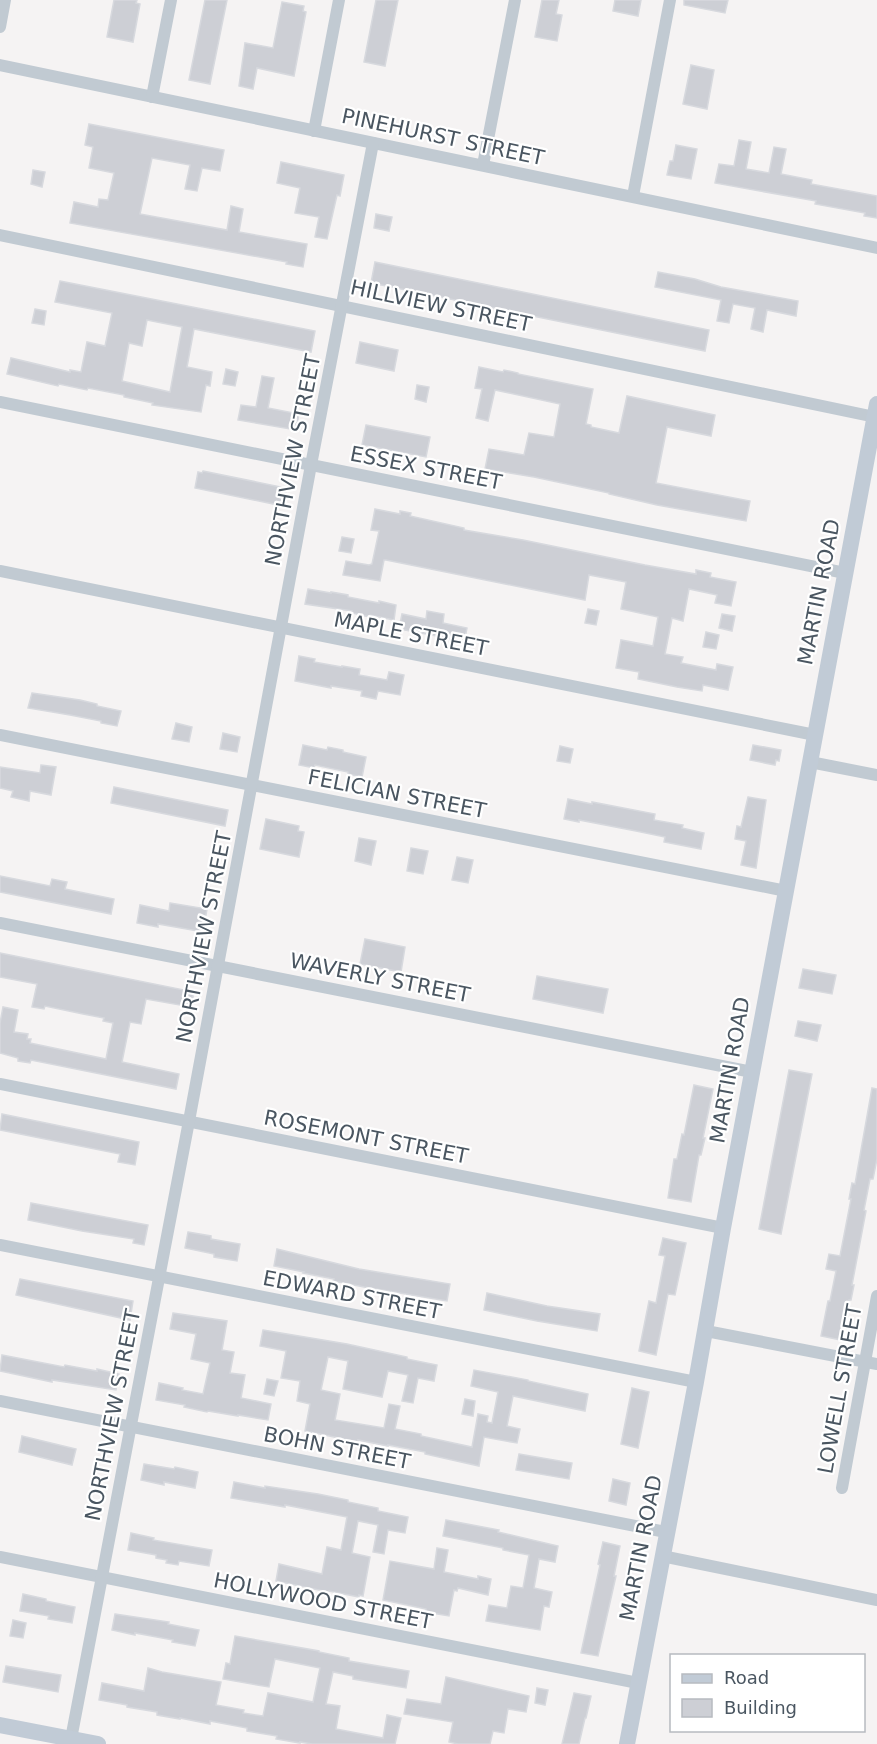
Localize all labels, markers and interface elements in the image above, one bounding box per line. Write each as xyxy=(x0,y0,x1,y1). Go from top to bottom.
street label: PINEHURST STREET xyxy=(339,104,547,170)
street label: HILLVIEW STREET xyxy=(348,275,534,337)
street label: NORTHVIEW STREET xyxy=(261,352,325,568)
street label: ESSEX STREET xyxy=(348,441,504,495)
street label: MARTIN ROAD xyxy=(793,517,845,667)
street label: MAPLE STREET xyxy=(332,607,490,661)
street label: FELICIAN STREET xyxy=(306,765,488,823)
street label: NORTHVIEW STREET xyxy=(172,829,236,1045)
street label: WAVERLY STREET xyxy=(288,949,472,1007)
street label: MARTIN ROAD xyxy=(705,995,755,1145)
street label: ROSEMONT STREET xyxy=(262,1105,470,1169)
street label: EDWARD STREET xyxy=(261,1266,443,1324)
street label: LOWELL STREET xyxy=(813,1302,867,1476)
street label: NORTHVIEW STREET xyxy=(81,1307,145,1523)
street label: BOHN STREET xyxy=(262,1422,413,1474)
street label: MARTIN ROAD xyxy=(615,1473,667,1623)
street label: HOLLYWOOD STREET xyxy=(211,1568,435,1634)
legend xyxy=(670,1654,865,1732)
text: Road xyxy=(724,1667,769,1688)
text: Building xyxy=(724,1697,797,1718)

